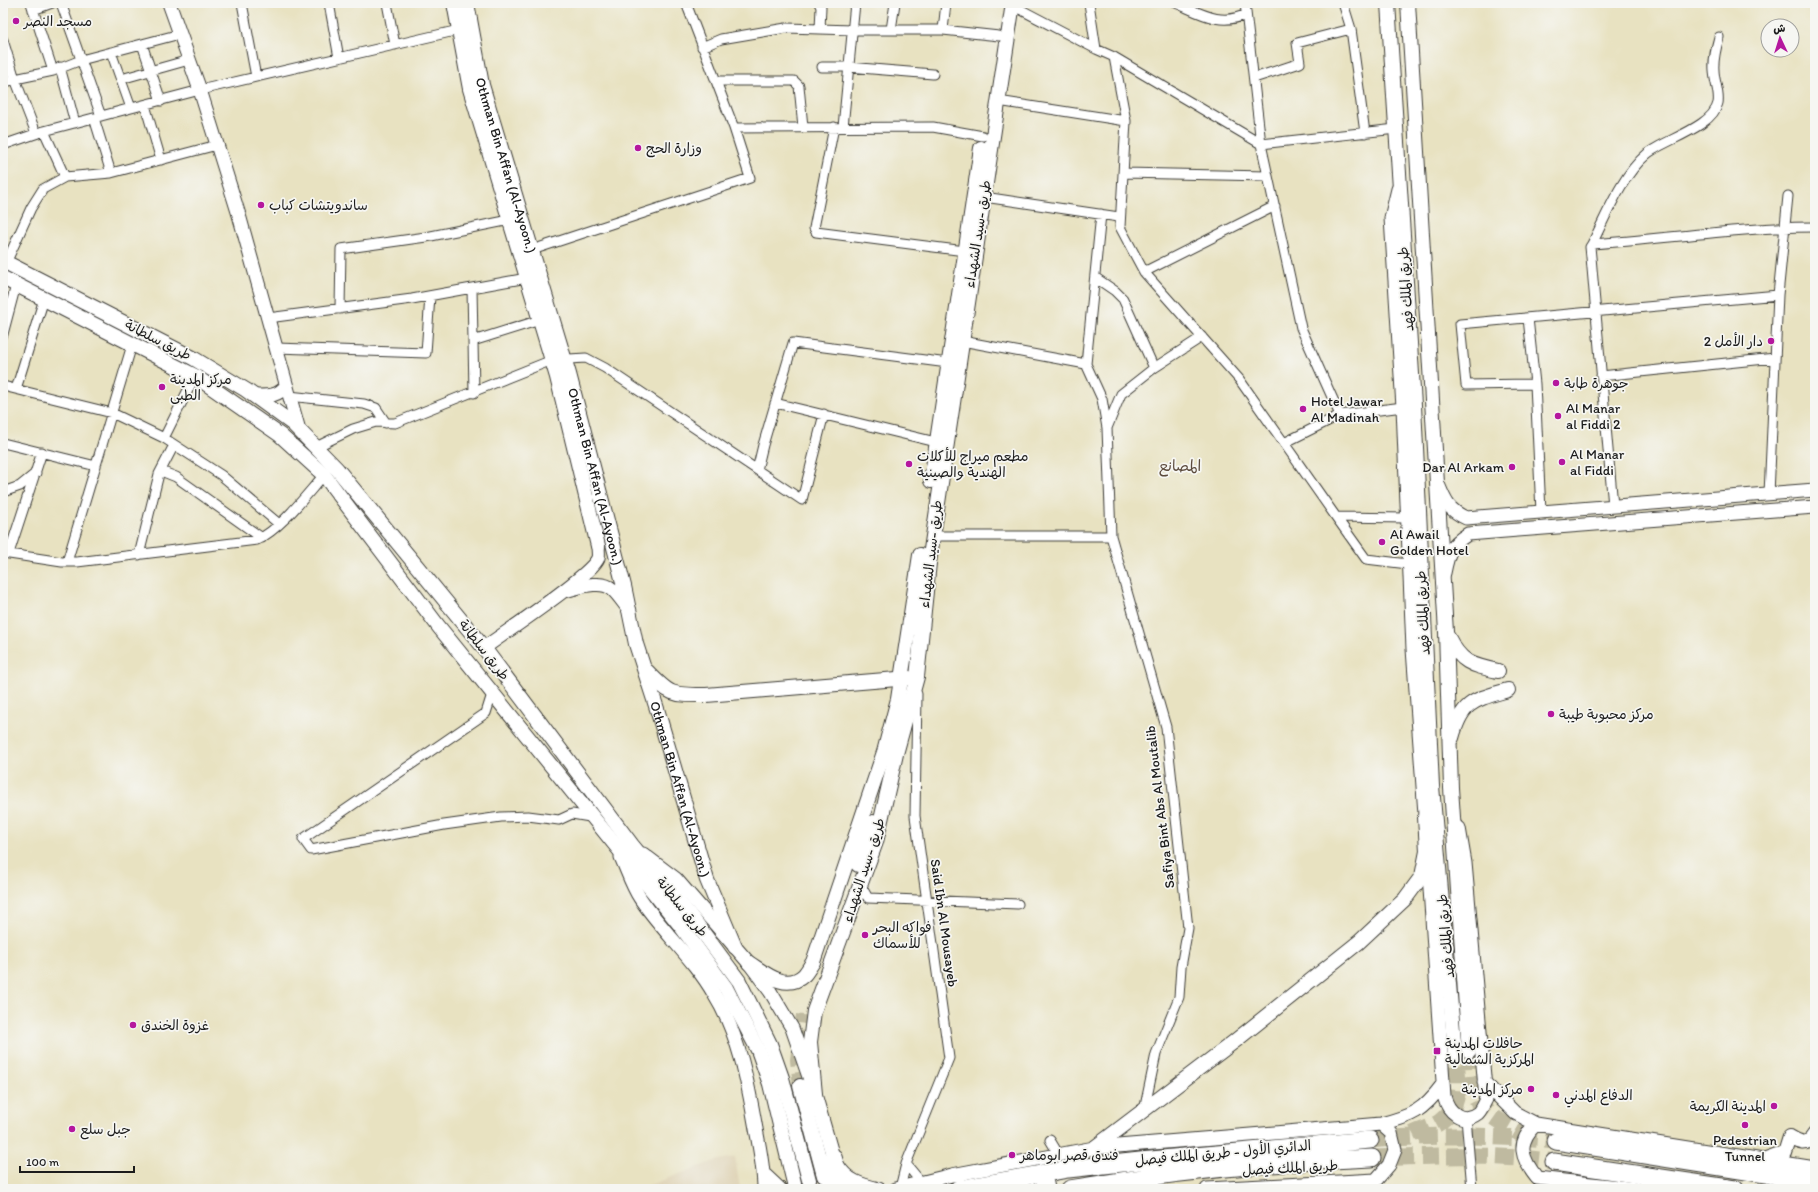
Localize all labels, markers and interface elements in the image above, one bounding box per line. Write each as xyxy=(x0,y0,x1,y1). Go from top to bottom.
place label: مسجد النصر xyxy=(23,13,92,30)
marker: مسجد النصر xyxy=(11,16,21,26)
north arrow xyxy=(1760,18,1800,58)
text: ش xyxy=(1773,22,1786,35)
street label: Othman Bin Affan (Al-Ayoon.) xyxy=(472,76,541,255)
place label: وزارة الحج xyxy=(646,140,702,158)
marker: وزارة الحج xyxy=(633,143,643,153)
street label: طريق -سيد الشهداء xyxy=(961,179,995,289)
place label: ساندويتشات كباب xyxy=(269,197,368,214)
marker: ساندويتشات كباب xyxy=(256,200,266,210)
street label: طريق الملك فهد xyxy=(1395,246,1417,332)
street label: طريق سلطانة xyxy=(122,316,194,364)
place label: دار الأمل 2 xyxy=(1704,332,1763,350)
marker: دار الأمل 2 xyxy=(1766,336,1776,346)
place label: مرکز المدینة الطبی xyxy=(170,371,232,404)
place label: جوهرة طابة xyxy=(1564,375,1629,392)
marker: جوهرة طابة xyxy=(1551,378,1561,388)
marker: مرکز المدینة الطبی xyxy=(157,382,167,392)
street label: Othman Bin Affan (Al-Ayoon.) xyxy=(564,386,627,567)
place label: Hotel Jawar Al Madinah xyxy=(1311,393,1383,426)
place label: Al Manar al Fiddi 2 xyxy=(1566,400,1621,433)
marker: Hotel Jawar Al Madinah xyxy=(1298,404,1308,414)
marker: Al Manar al Fiddi 2 xyxy=(1553,411,1563,421)
place label: Al Manar al Fiddi xyxy=(1570,446,1625,479)
place label: مطعم ميراج للأكلات الهندية والصينية xyxy=(917,447,1028,481)
district label: المصانع xyxy=(1159,457,1201,477)
marker: Al Manar al Fiddi xyxy=(1557,457,1567,467)
marker: مطعم ميراج للأكلات الهندية والصينية xyxy=(904,459,914,469)
place label: Dar Al Arkam xyxy=(1422,459,1505,476)
marker: Dar Al Arkam xyxy=(1507,462,1517,472)
street label: طريق -سيد الشهداء xyxy=(916,499,946,609)
place label: Al Awail Golden Hotel xyxy=(1390,526,1469,559)
marker: Al Awail Golden Hotel xyxy=(1377,537,1387,547)
street label: طريق الملك فهد xyxy=(1412,570,1434,656)
street label: طريق سلطانة xyxy=(455,616,513,684)
street label: Othman Bin Affan (Al-Ayoon.) xyxy=(646,699,714,879)
place label: مركز محبوبة طيبة xyxy=(1559,706,1654,723)
marker: مركز محبوبة طيبة xyxy=(1546,709,1556,719)
street label: Safiya Bint Abs Al Moutalib xyxy=(1142,725,1178,889)
street label: طريق -سيد الشهداء xyxy=(839,816,889,924)
street label: Said Ibn Al Mousayeb xyxy=(927,858,961,988)
street label: طريق سلطانة xyxy=(653,874,711,940)
street label: طريق الملك فهد xyxy=(1434,893,1458,979)
place label: فواكه البحر للأسماك xyxy=(872,919,932,952)
marker: فواكه البحر للأسماك xyxy=(860,930,870,940)
place label: غزوة الخندق xyxy=(141,1017,209,1034)
marker: غزوة الخندق xyxy=(128,1020,138,1030)
place label: حافلات المدينة المركزية الشمالية xyxy=(1445,1035,1534,1068)
marker: حافلات المدينة المركزية الشمالية xyxy=(1432,1046,1442,1056)
place label: مركز المدينة xyxy=(1461,1081,1523,1098)
marker: مركز المدينة xyxy=(1526,1084,1536,1094)
place label: الدفاع المدني xyxy=(1564,1087,1633,1108)
marker: الدفاع المدني xyxy=(1551,1090,1561,1100)
place label: المدينة الكريمة xyxy=(1690,1098,1766,1115)
marker: المدينة الكريمة xyxy=(1769,1101,1779,1111)
marker: Pedestrian Tunnel xyxy=(1740,1120,1750,1130)
place label: جبل سلع xyxy=(80,1121,131,1140)
marker: جبل سلع xyxy=(67,1124,77,1134)
place label: Pedestrian Tunnel xyxy=(1713,1132,1778,1165)
street label: الدائري الأول - طريق الملك فيصل xyxy=(1134,1137,1312,1169)
place label: فندق قصر ابوماهر xyxy=(1019,1147,1119,1164)
scale bar xyxy=(20,1148,134,1174)
marker: فندق قصر ابوماهر xyxy=(1007,1150,1017,1160)
text: 100 m xyxy=(26,1155,59,1169)
street label: طريق الملك فيصل xyxy=(1241,1157,1339,1179)

